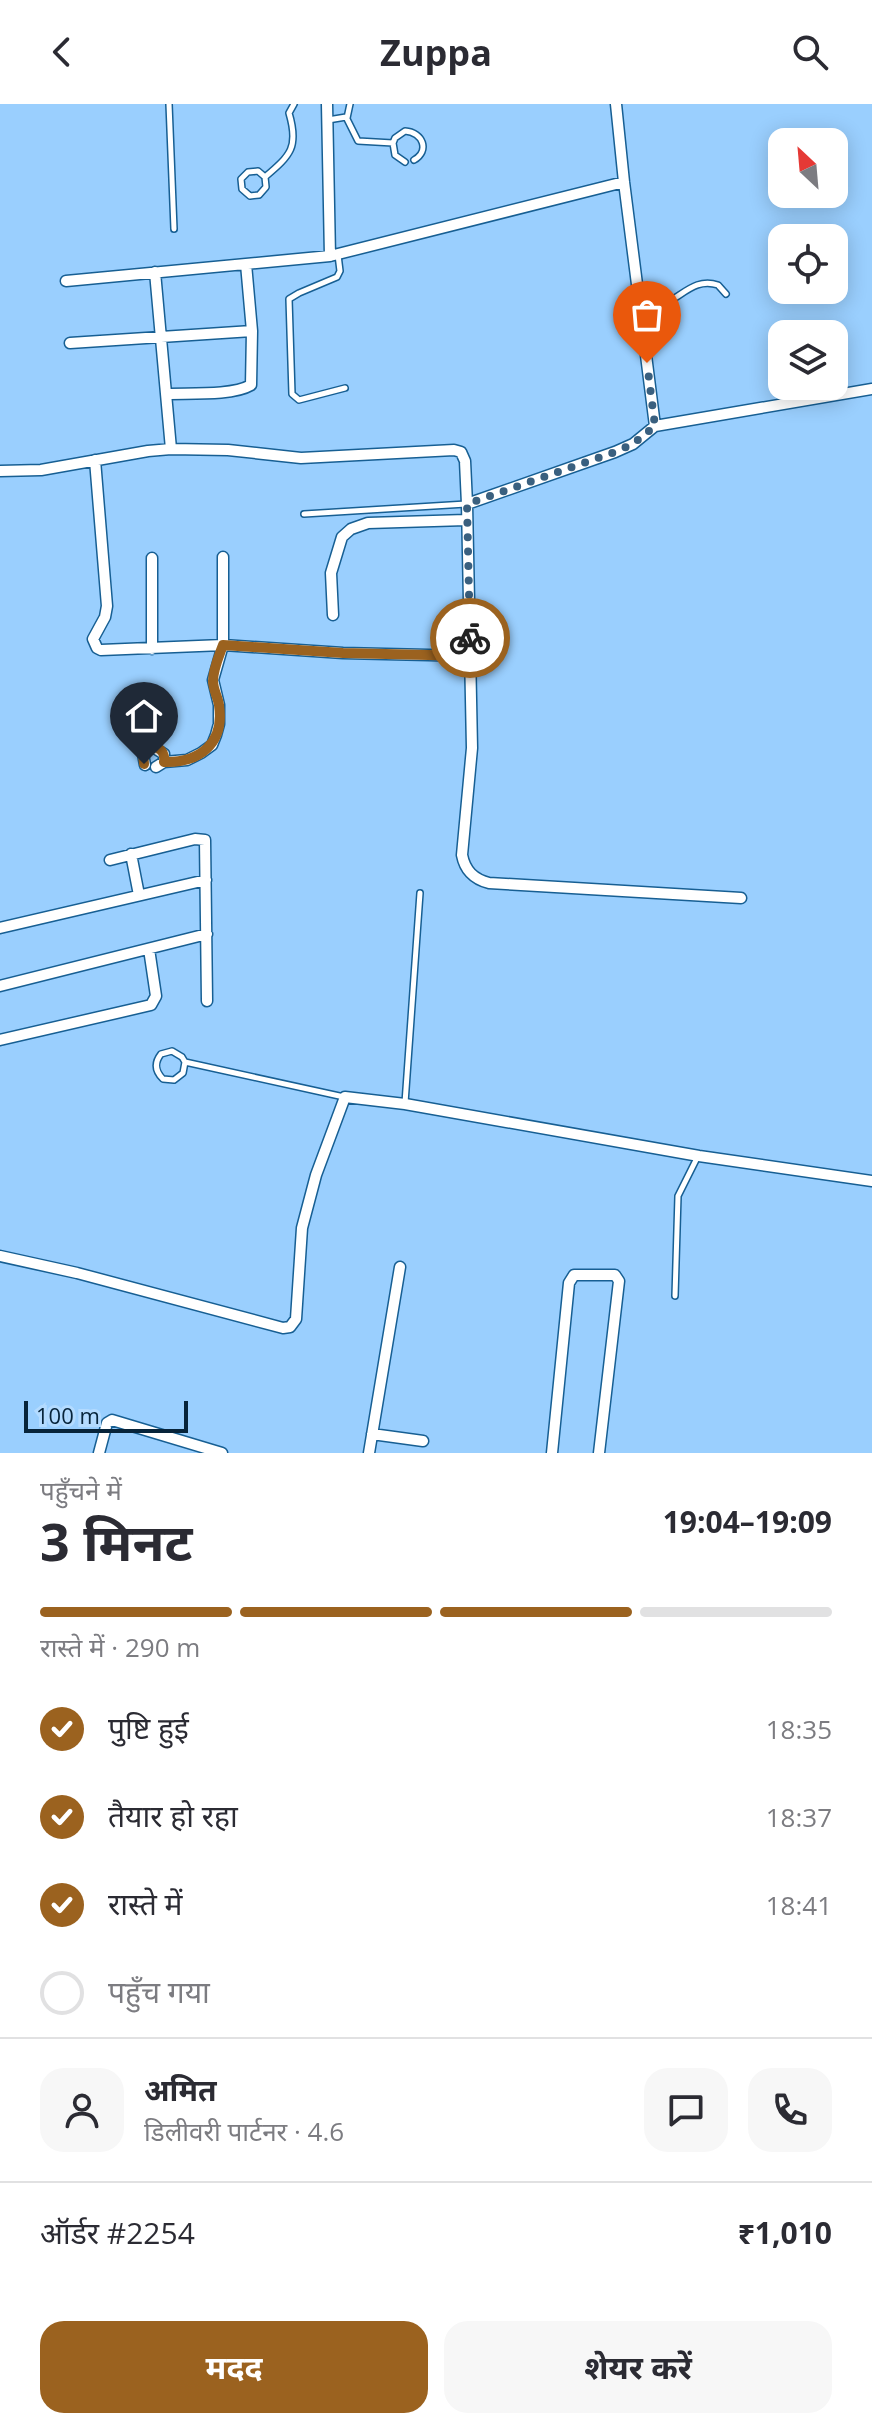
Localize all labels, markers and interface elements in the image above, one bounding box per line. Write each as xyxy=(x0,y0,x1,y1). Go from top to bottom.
text: Zuppa xyxy=(380,28,492,77)
icon: back xyxy=(40,30,84,74)
icon: search xyxy=(788,30,832,74)
north arrow xyxy=(768,128,848,208)
map controls xyxy=(768,128,848,400)
button: locate xyxy=(768,224,848,304)
pin xyxy=(613,281,681,363)
icon: bag xyxy=(625,293,669,337)
button: layers xyxy=(768,320,848,400)
courier xyxy=(430,598,510,678)
icon: bike xyxy=(448,616,492,660)
pin xyxy=(110,682,178,764)
icon: home xyxy=(122,694,166,738)
scale bar xyxy=(24,1397,188,1433)
text: 100 m xyxy=(36,1400,100,1430)
text: पहुँचने में xyxy=(40,1472,122,1508)
text: 19:04–19:09 xyxy=(663,1501,832,1542)
text: 3 मिनट xyxy=(40,1505,192,1576)
text: रास्ते में · 290 m xyxy=(40,1629,200,1665)
icon: check xyxy=(40,1707,84,1751)
text: पुष्टि हुई xyxy=(108,1707,189,1748)
text: 18:35 xyxy=(766,1711,832,1747)
icon: check xyxy=(40,1795,84,1839)
text: तैयार हो रहा xyxy=(108,1795,238,1836)
text: 18:37 xyxy=(766,1799,832,1835)
icon: check xyxy=(40,1883,84,1927)
text: रास्ते में xyxy=(108,1883,183,1924)
text: 18:41 xyxy=(766,1887,832,1923)
text: पहुँच गया xyxy=(108,1971,210,2012)
button: person xyxy=(40,2068,124,2152)
button: chat xyxy=(644,2068,728,2152)
button: phone xyxy=(748,2068,832,2152)
text: अमित xyxy=(144,2069,217,2110)
text: डिलीवरी पार्टनर · 4.6 xyxy=(144,2113,344,2149)
text: ऑर्डर #2254 xyxy=(40,2212,195,2253)
text: ₹1,010 xyxy=(738,2212,832,2253)
button: मदद xyxy=(40,2321,428,2413)
button: शेयर करें xyxy=(444,2321,832,2413)

